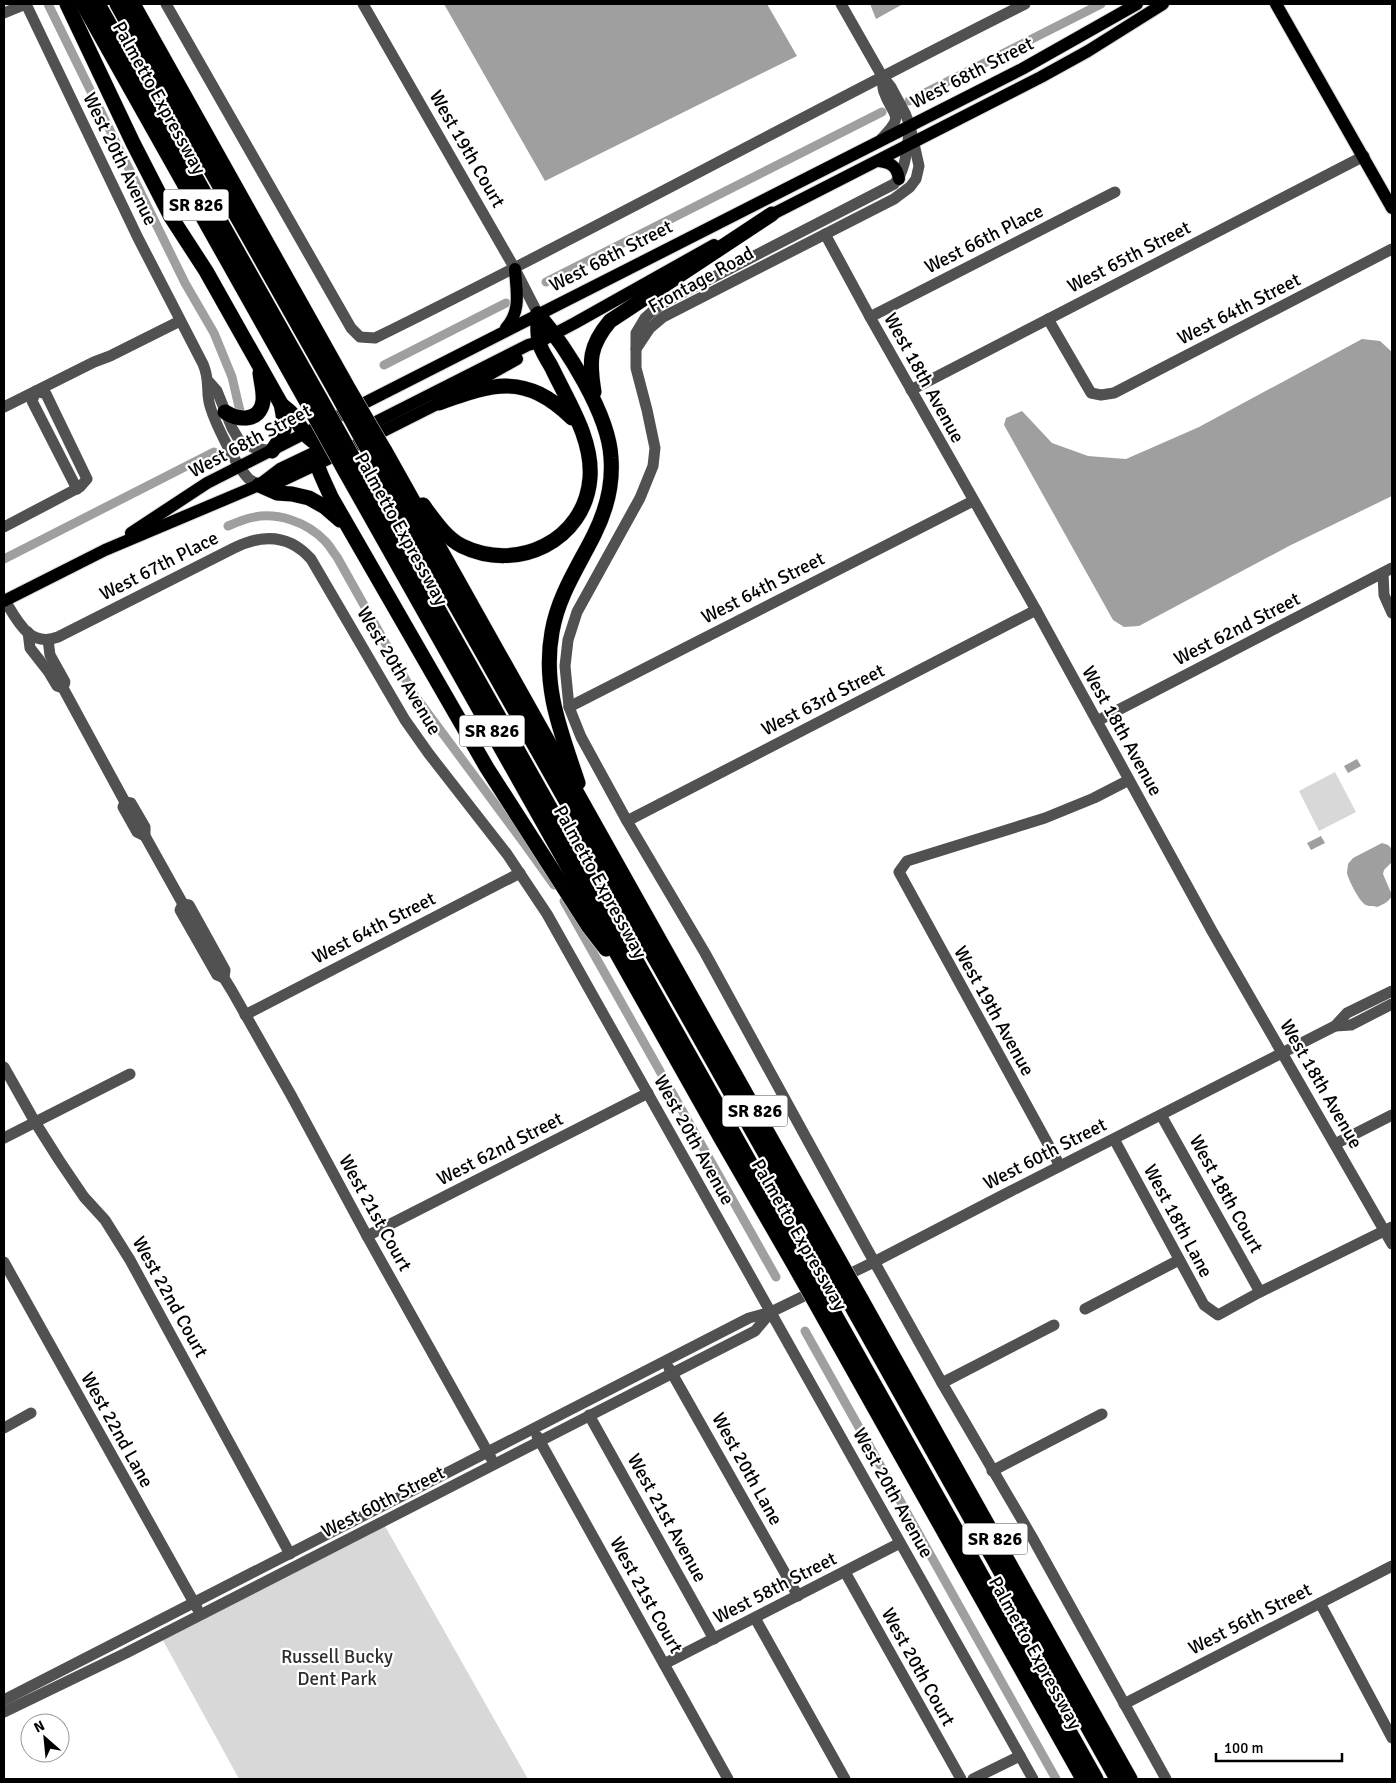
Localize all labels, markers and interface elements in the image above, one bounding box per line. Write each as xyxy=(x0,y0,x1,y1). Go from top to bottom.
street label: Palmetto Expressway xyxy=(107,17,211,179)
street label: West 68th Street xyxy=(906,31,1038,114)
street label: West 19th Court xyxy=(424,86,510,212)
street label: West 20th Avenue xyxy=(77,88,163,230)
road number: SR 826 xyxy=(164,190,228,220)
street label: West 66th Place xyxy=(921,199,1047,279)
street label: West 68th Street xyxy=(545,214,677,297)
street label: West 65th Street xyxy=(1063,215,1195,298)
street label: Frontage Road xyxy=(644,241,758,319)
street label: West 64th Street xyxy=(1173,267,1305,350)
street label: West 18th Avenue xyxy=(878,309,970,447)
street label: West 68th Street xyxy=(185,398,316,483)
street label: Palmetto Expressway xyxy=(349,448,453,610)
street label: West 67th Place xyxy=(96,526,222,606)
street label: West 64th Street xyxy=(697,546,829,629)
street label: West 62nd Street xyxy=(1170,587,1305,671)
street label: West 20th Avenue xyxy=(351,603,447,739)
street label: West 63rd Street xyxy=(757,658,889,741)
street label: West 18th Avenue xyxy=(1076,662,1168,800)
road number: SR 826 xyxy=(460,716,524,746)
street label: Palmetto Expressway xyxy=(548,801,652,963)
street label: West 64th Street xyxy=(308,886,440,969)
street label: West 19th Avenue xyxy=(948,942,1040,1080)
street label: West 18th Avenue xyxy=(1274,1015,1368,1153)
street label: West 20th Avenue xyxy=(648,1071,740,1209)
road number: SR 826 xyxy=(722,1096,788,1126)
street label: West 62nd Street xyxy=(433,1107,568,1191)
street label: West 60th Street xyxy=(979,1112,1111,1195)
street label: West 18th Court xyxy=(1184,1131,1269,1258)
street label: West 21st Court xyxy=(333,1151,417,1276)
street label: Palmetto Expressway xyxy=(746,1155,852,1315)
street label: West 18th Lane xyxy=(1138,1160,1218,1282)
street label: West 22nd Court xyxy=(127,1232,213,1362)
street label: West 22nd Lane xyxy=(75,1368,159,1492)
street label: West 20th Lane xyxy=(706,1409,788,1529)
street label: West 20th Avenue xyxy=(847,1424,939,1562)
street label: West 21st Avenue xyxy=(622,1450,712,1586)
street label: West 60th Street xyxy=(317,1460,449,1543)
road number: SR 826 xyxy=(962,1524,1028,1555)
street label: West 21st Court xyxy=(604,1533,688,1658)
street label: West 58th Street xyxy=(709,1546,841,1629)
street label: Palmetto Expressway xyxy=(983,1572,1087,1734)
street label: West 56th Street xyxy=(1184,1577,1316,1660)
street label: West 20th Court xyxy=(876,1604,961,1731)
park label: Russell Bucky Dent Park xyxy=(281,1645,393,1691)
north arrow xyxy=(20,1713,70,1763)
text: N xyxy=(31,1717,48,1737)
scale bar xyxy=(1216,1730,1342,1762)
text: 100 m xyxy=(1224,1739,1264,1757)

